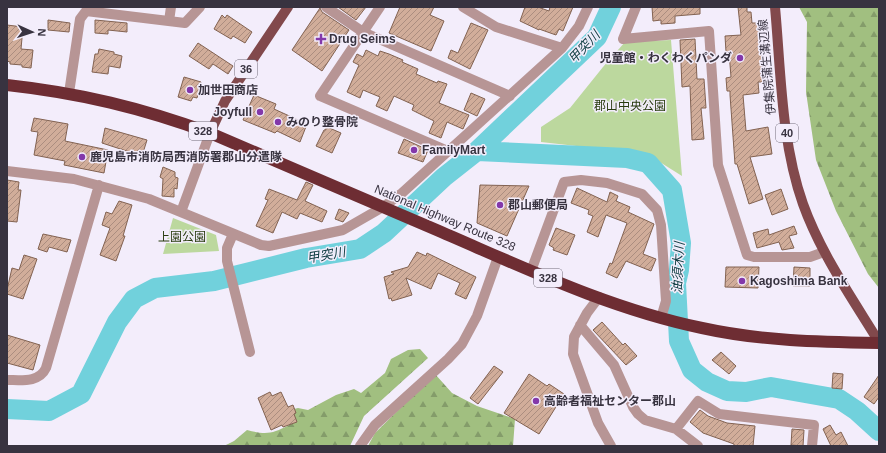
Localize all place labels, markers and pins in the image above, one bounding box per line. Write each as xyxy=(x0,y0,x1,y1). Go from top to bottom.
place label: Drug Seims xyxy=(329,32,396,46)
marker: Drug Seims xyxy=(316,34,326,44)
place label: 児童館・わくわくパンダ xyxy=(599,51,732,65)
marker: 児童館・わくわくパンダ xyxy=(735,53,745,63)
place label: 加世田商店 xyxy=(198,83,258,97)
marker: 加世田商店 xyxy=(185,85,195,95)
place label: Joyfull xyxy=(213,105,252,119)
marker: Joyfull xyxy=(255,107,265,117)
place label: みのり整骨院 xyxy=(286,115,358,129)
marker: みのり整骨院 xyxy=(273,117,283,127)
place label: FamilyMart xyxy=(422,143,485,157)
marker: FamilyMart xyxy=(409,145,419,155)
place label: 鹿児島市消防局西消防署郡山分遣隊 xyxy=(90,150,282,164)
marker: 鹿児島市消防局西消防署郡山分遣隊 xyxy=(77,152,87,162)
place label: 郡山郵便局 xyxy=(508,198,568,212)
marker: 郡山郵便局 xyxy=(495,200,505,210)
place label: Kagoshima Bank xyxy=(750,274,848,288)
marker: Kagoshima Bank xyxy=(737,276,747,286)
place label: 高齢者福祉センター郡山 xyxy=(544,394,676,408)
marker: 高齢者福祉センター郡山 xyxy=(531,396,541,406)

